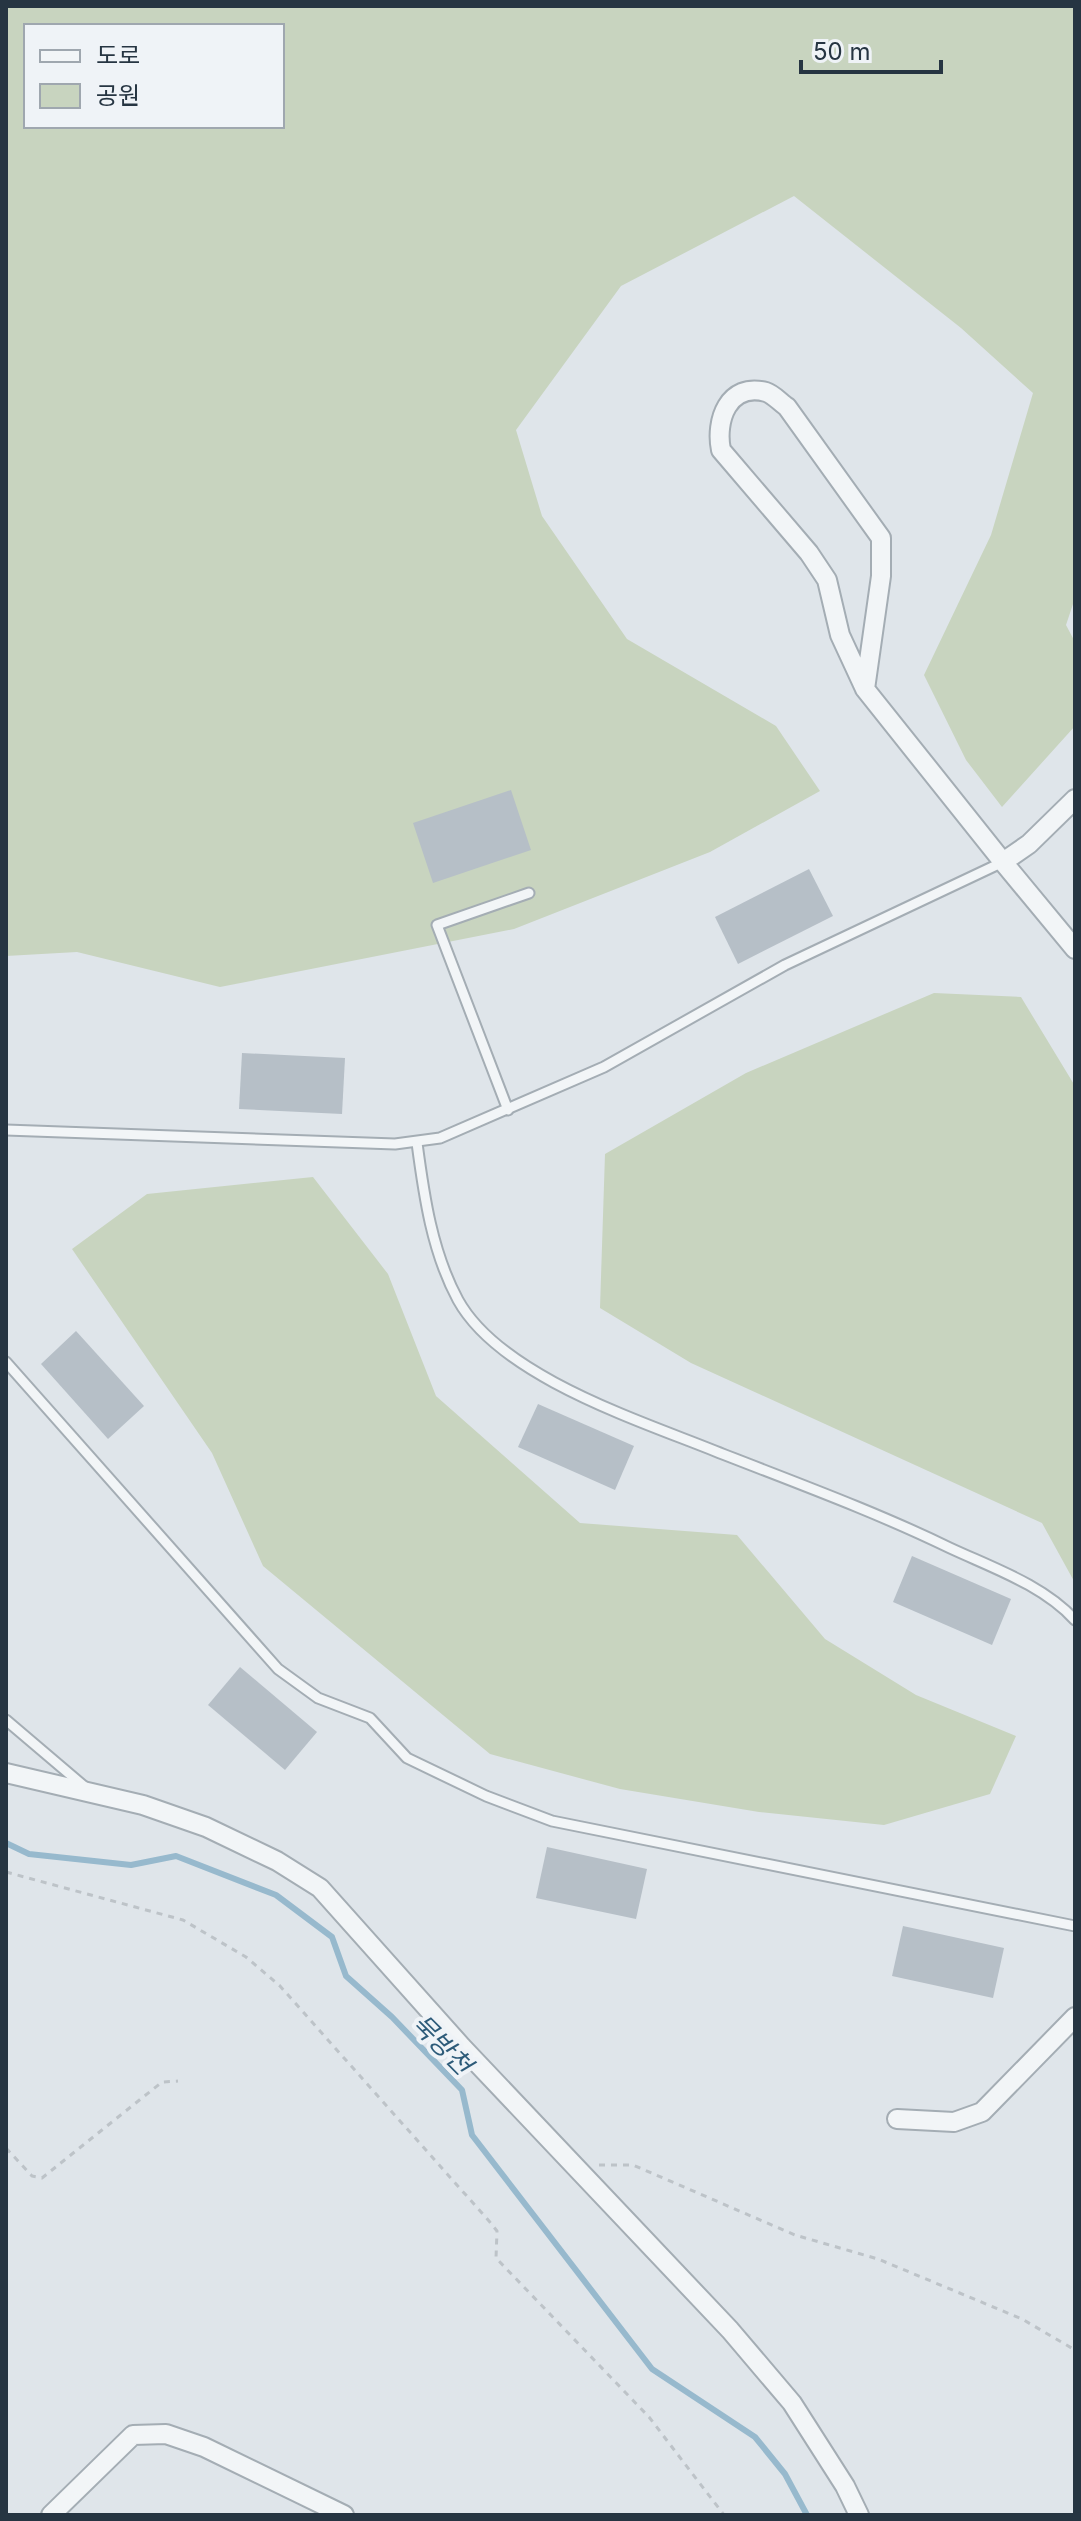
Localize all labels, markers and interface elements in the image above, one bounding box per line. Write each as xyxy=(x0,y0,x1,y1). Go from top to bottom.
legend xyxy=(24,24,284,128)
scale bar xyxy=(801,24,941,74)
text: 50 m xyxy=(813,37,871,66)
text: 도로 xyxy=(96,41,140,70)
text: 공원 xyxy=(96,81,140,110)
water label: 묵방천 xyxy=(406,2008,481,2083)

